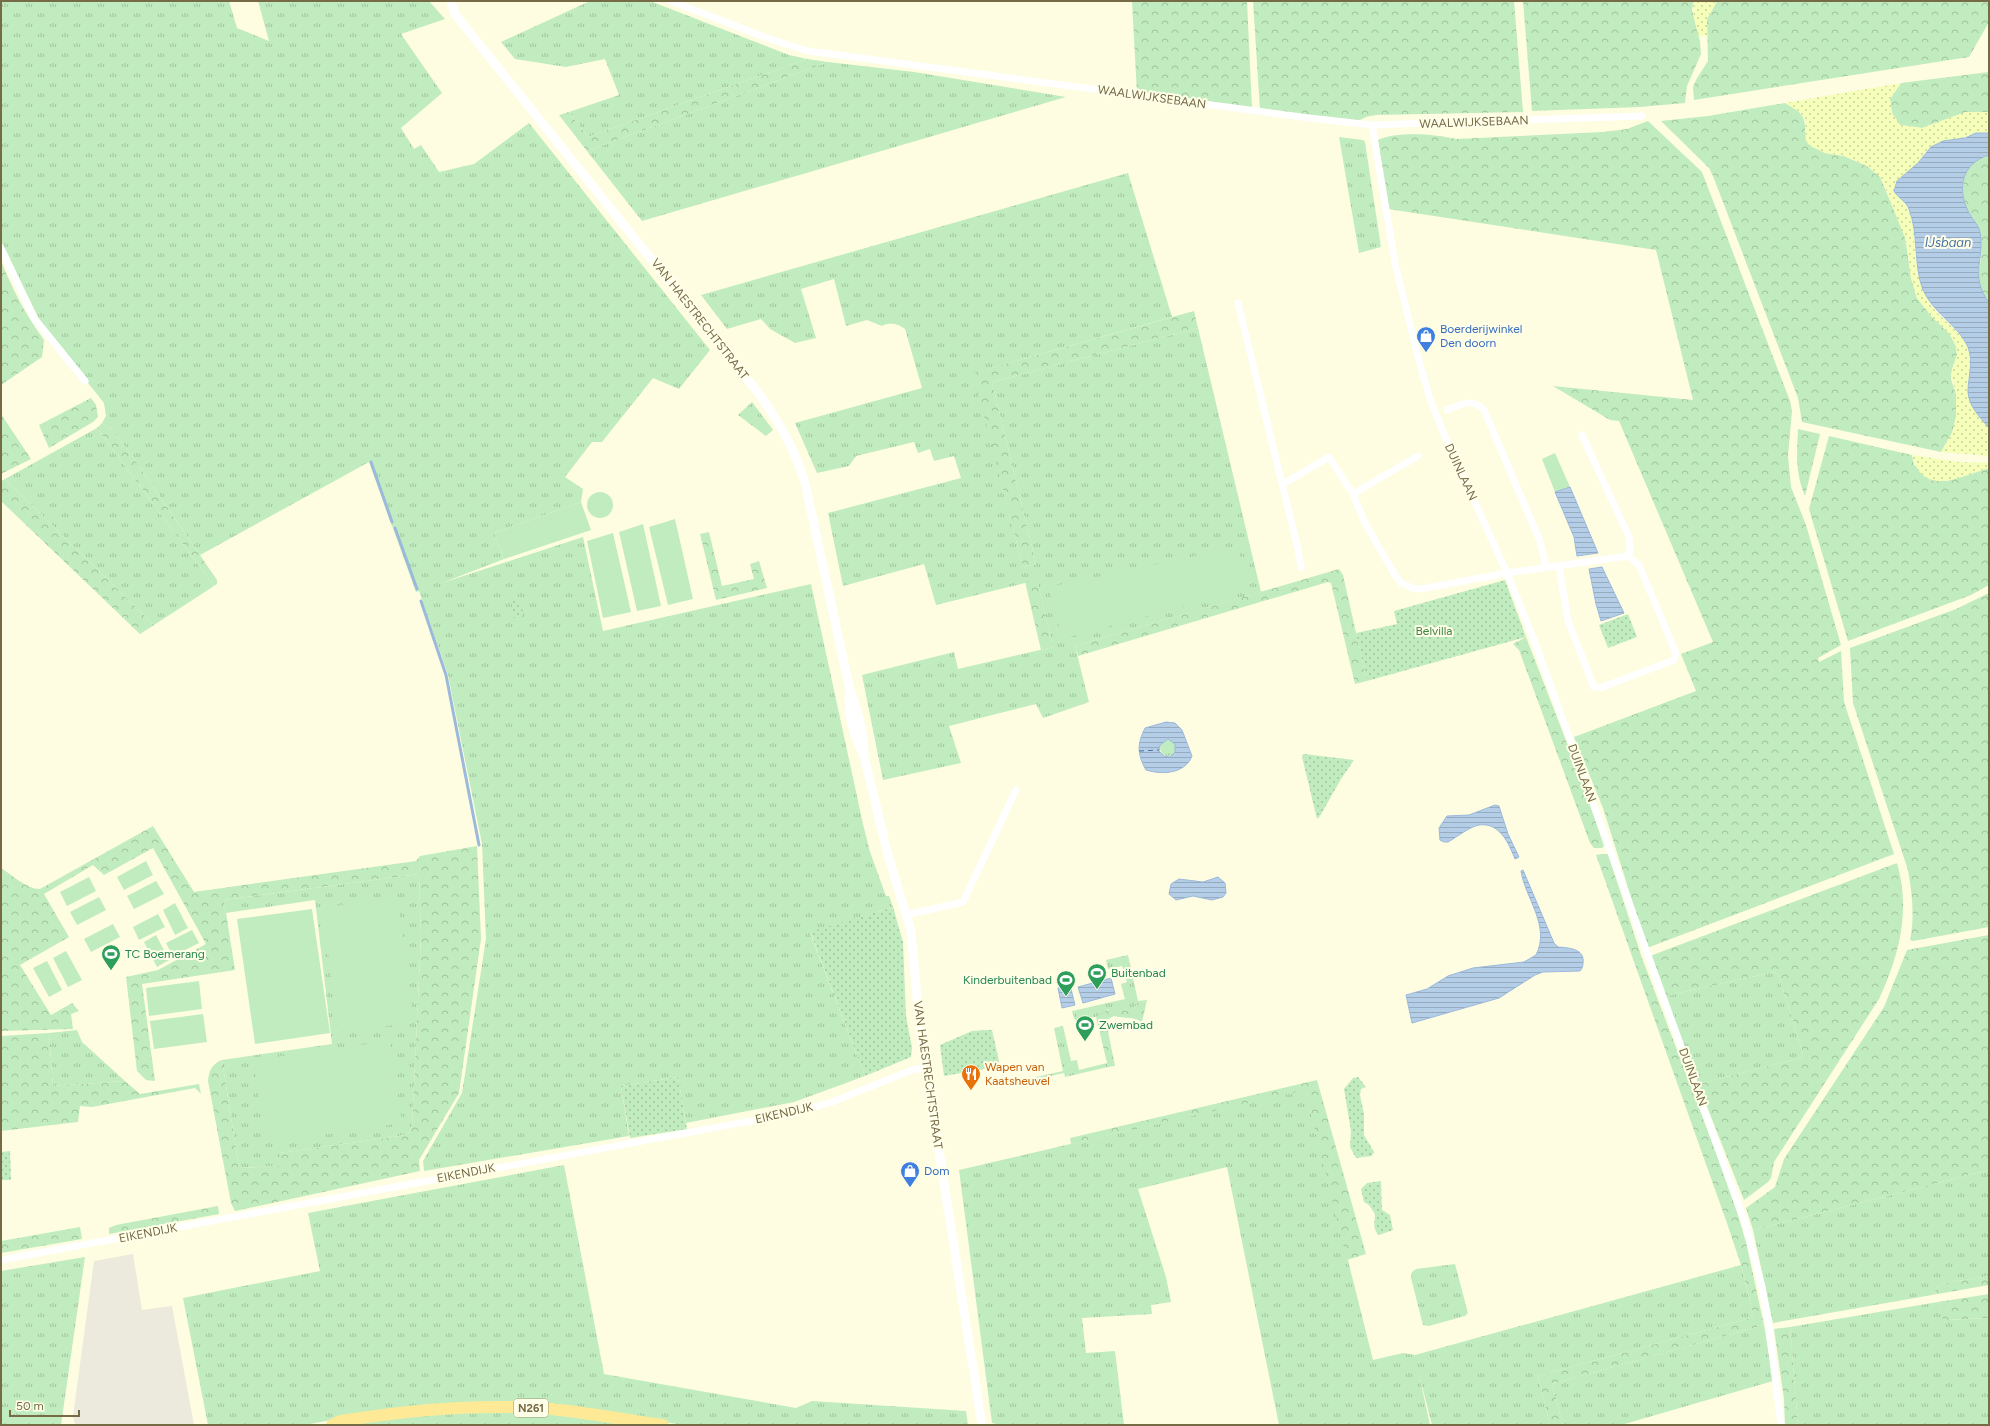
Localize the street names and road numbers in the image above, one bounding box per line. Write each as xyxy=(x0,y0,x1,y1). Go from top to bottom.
street label: WAALWIJKSEBAAN xyxy=(1097,82,1207,112)
street label: WAALWIJKSEBAAN xyxy=(1419,113,1529,131)
street label: VAN HAESTRECHTSTRAAT xyxy=(648,256,752,383)
street label: DUINLAAN xyxy=(1442,441,1480,503)
street label: DUINLAAN xyxy=(1565,742,1599,804)
street label: VAN HAESTRECHTSTRAAT xyxy=(911,1000,945,1150)
street label: DUINLAAN xyxy=(1676,1046,1710,1108)
street label: EIKENDIJK xyxy=(754,1099,815,1126)
street label: EIKENDIJK xyxy=(436,1160,497,1186)
street label: EIKENDIJK xyxy=(118,1220,179,1246)
road number: N261 xyxy=(514,1399,548,1417)

